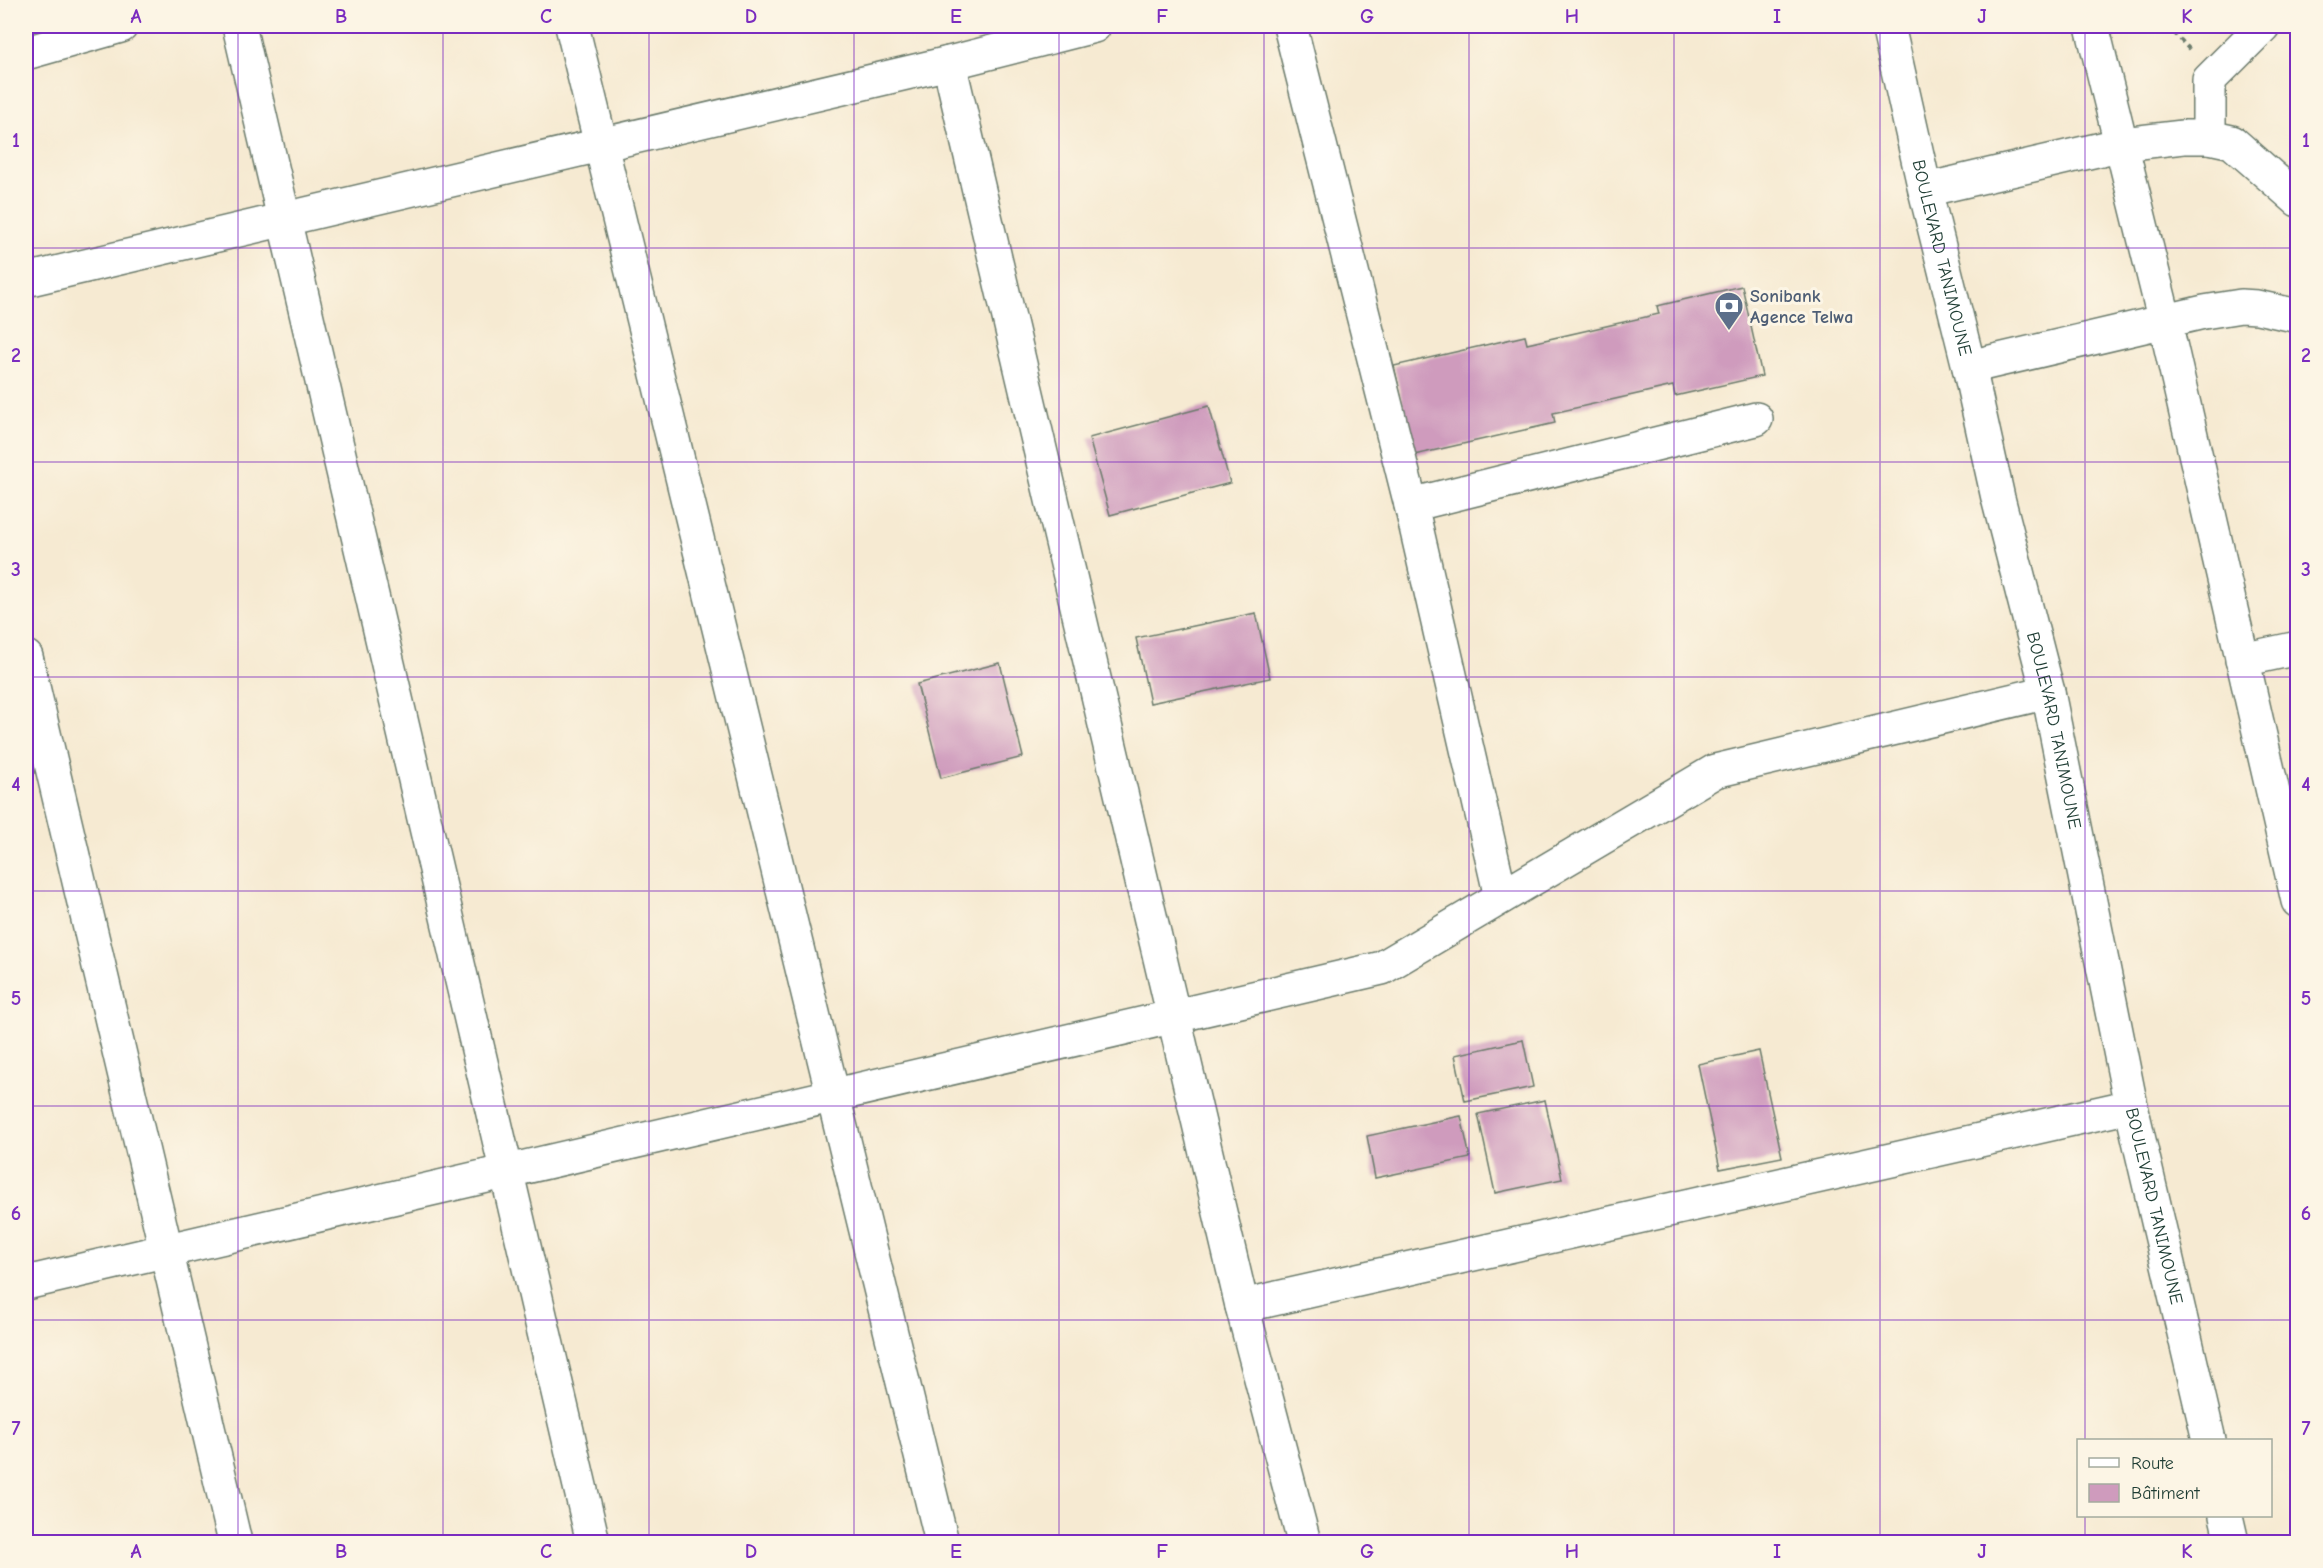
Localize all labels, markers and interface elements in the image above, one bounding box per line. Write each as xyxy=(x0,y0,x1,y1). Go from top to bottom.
text: A xyxy=(130,5,142,28)
text: B xyxy=(335,5,347,28)
text: C xyxy=(540,5,552,28)
text: D xyxy=(745,5,757,28)
text: E xyxy=(950,5,962,28)
text: F xyxy=(1156,5,1168,28)
text: G xyxy=(1360,5,1374,28)
text: H xyxy=(1565,5,1579,28)
text: I xyxy=(1773,5,1781,28)
text: J xyxy=(1977,5,1987,28)
text: K xyxy=(2181,5,2193,28)
text: 1 xyxy=(12,129,20,152)
text: 1 xyxy=(2302,129,2310,152)
street label: BOULEVARD TANIMOUNE xyxy=(1908,158,1976,358)
place label: Sonibank Agence Telwa xyxy=(1750,286,1854,328)
bank icon: Sonibank Agence Telwa xyxy=(1713,290,1745,332)
text: 2 xyxy=(11,344,21,367)
text: 2 xyxy=(2301,344,2311,367)
text: 3 xyxy=(11,558,21,581)
text: 3 xyxy=(2301,558,2311,581)
street label: BOULEVARD TANIMOUNE xyxy=(2022,630,2085,831)
text: 4 xyxy=(11,773,21,796)
text: 4 xyxy=(2301,773,2311,796)
text: 5 xyxy=(11,987,21,1010)
text: 5 xyxy=(2301,987,2311,1010)
street label: BOULEVARD TANIMOUNE xyxy=(2121,1106,2187,1307)
text: 6 xyxy=(11,1202,21,1225)
text: 6 xyxy=(2301,1202,2311,1225)
text: 7 xyxy=(12,1417,21,1440)
text: 7 xyxy=(2302,1417,2311,1440)
legend xyxy=(2077,1439,2272,1517)
text: Route xyxy=(2131,1453,2174,1474)
text: Bâtiment xyxy=(2131,1483,2201,1504)
text: A xyxy=(130,1540,142,1563)
text: B xyxy=(335,1540,347,1563)
text: C xyxy=(540,1540,552,1563)
text: D xyxy=(745,1540,757,1563)
text: E xyxy=(950,1540,962,1563)
text: F xyxy=(1156,1540,1168,1563)
text: G xyxy=(1360,1540,1374,1563)
text: H xyxy=(1565,1540,1579,1563)
text: I xyxy=(1773,1540,1781,1563)
text: J xyxy=(1977,1540,1987,1563)
text: K xyxy=(2181,1540,2193,1563)

